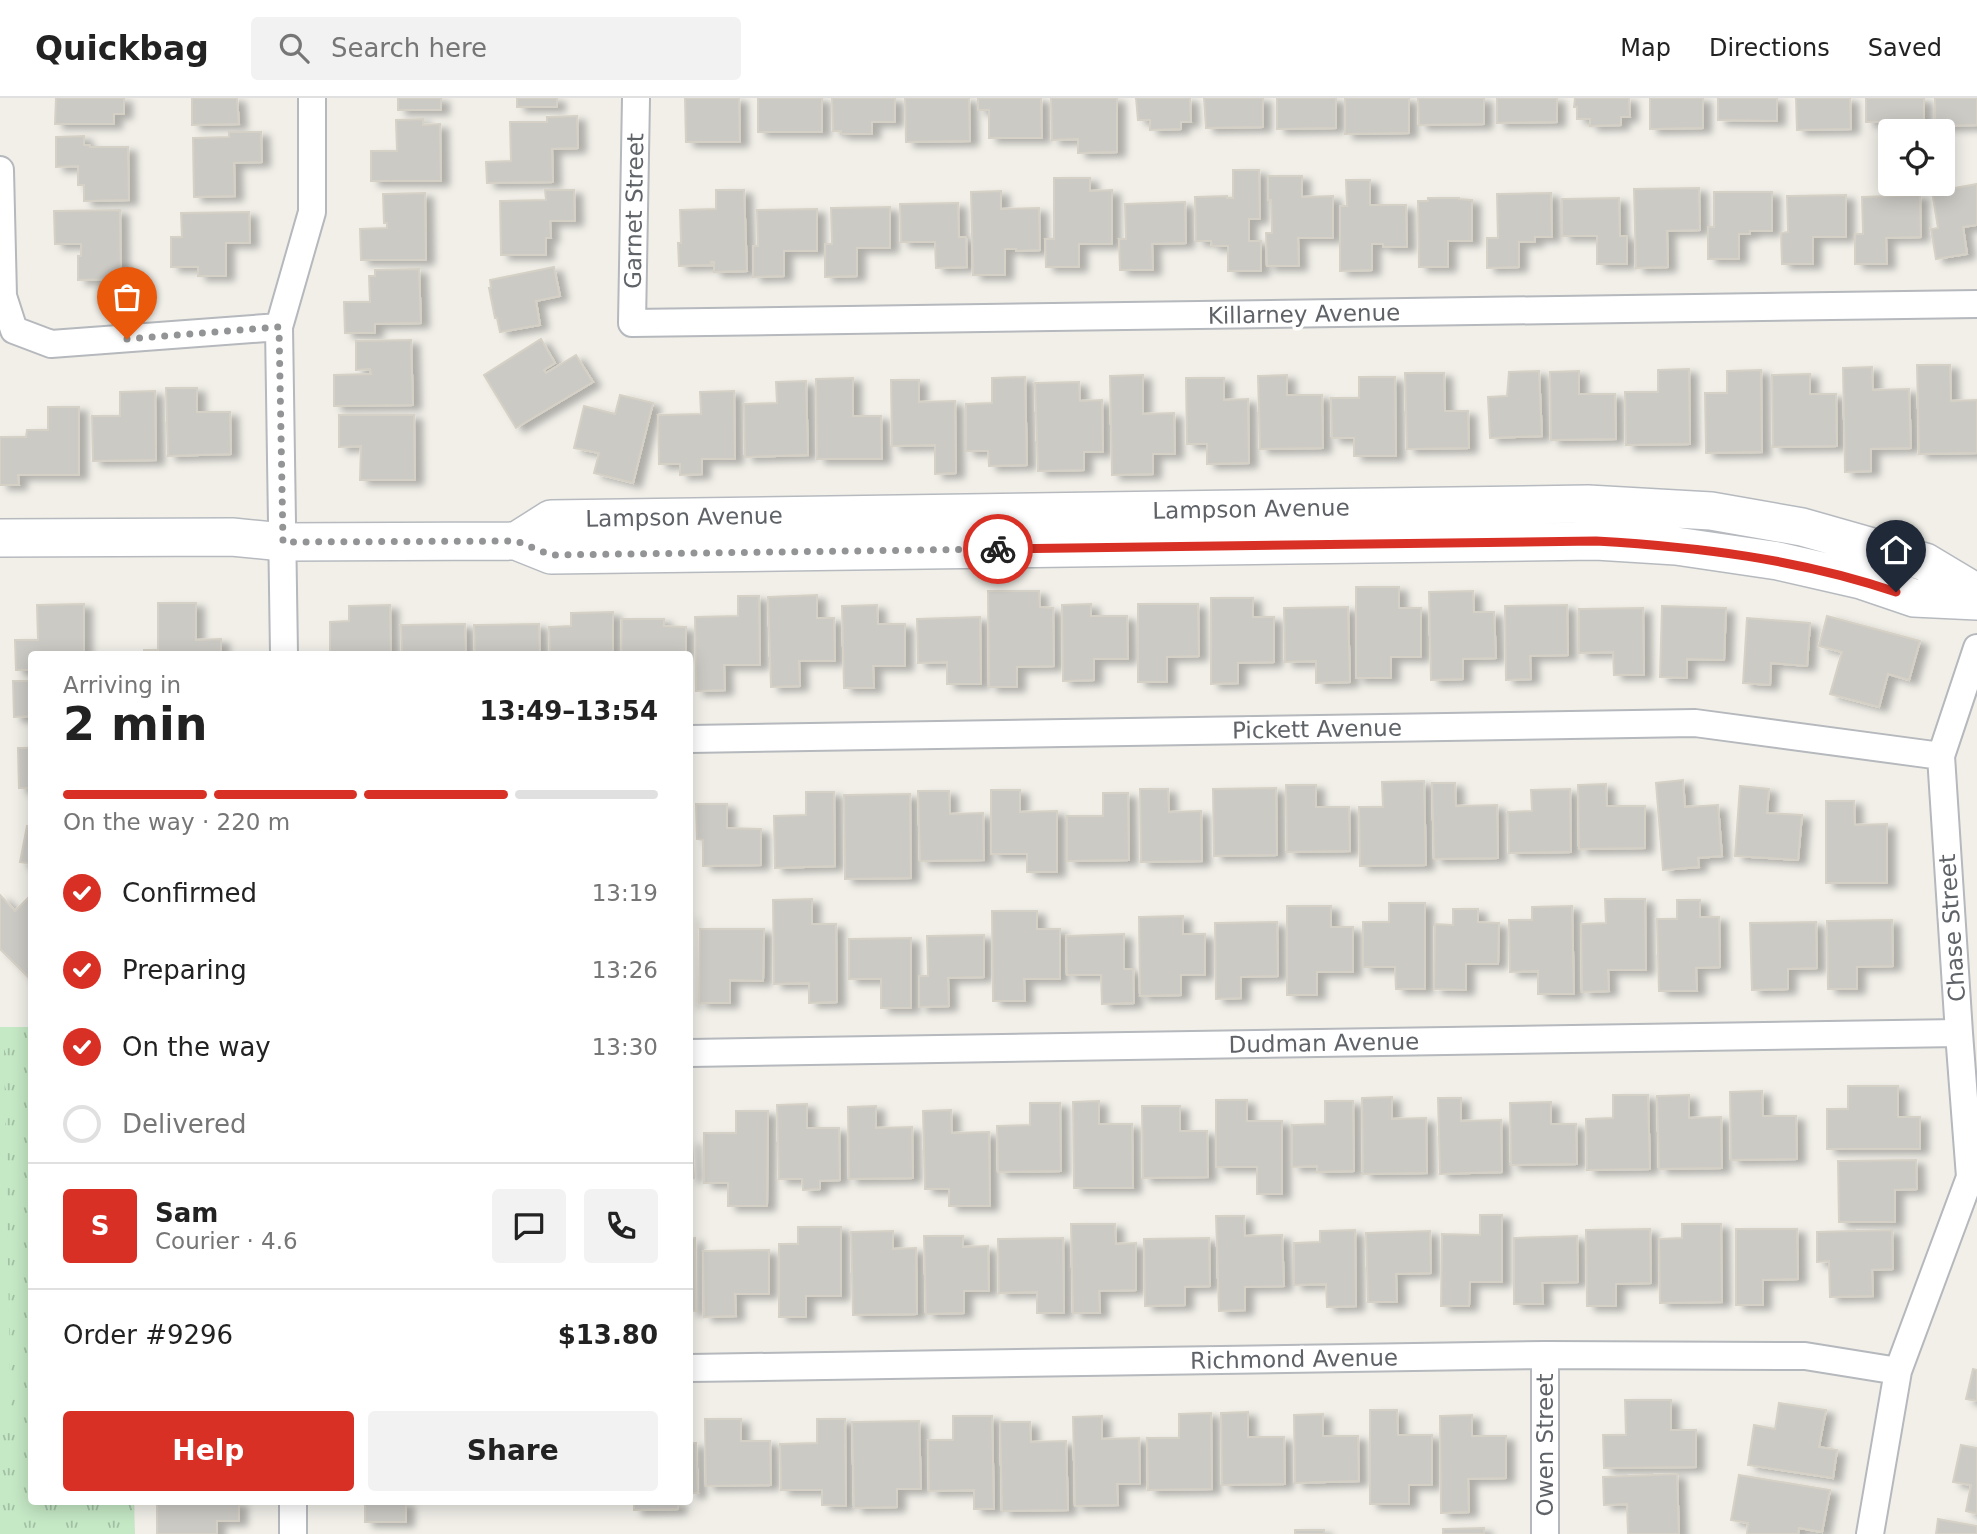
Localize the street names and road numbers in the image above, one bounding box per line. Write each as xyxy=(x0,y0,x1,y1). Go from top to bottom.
street label: Garnet Street xyxy=(620,133,648,289)
street label: Killarney Avenue xyxy=(1208,299,1400,329)
street label: Lampson Avenue xyxy=(1152,494,1350,524)
street label: Lampson Avenue xyxy=(585,502,783,532)
street label: Pickett Avenue xyxy=(1232,715,1402,743)
street label: Chase Street xyxy=(1934,853,1970,1003)
street label: Dudman Avenue xyxy=(1228,1028,1420,1058)
street label: Richmond Avenue xyxy=(1190,1344,1398,1374)
street label: Owen Street xyxy=(1532,1374,1558,1516)

